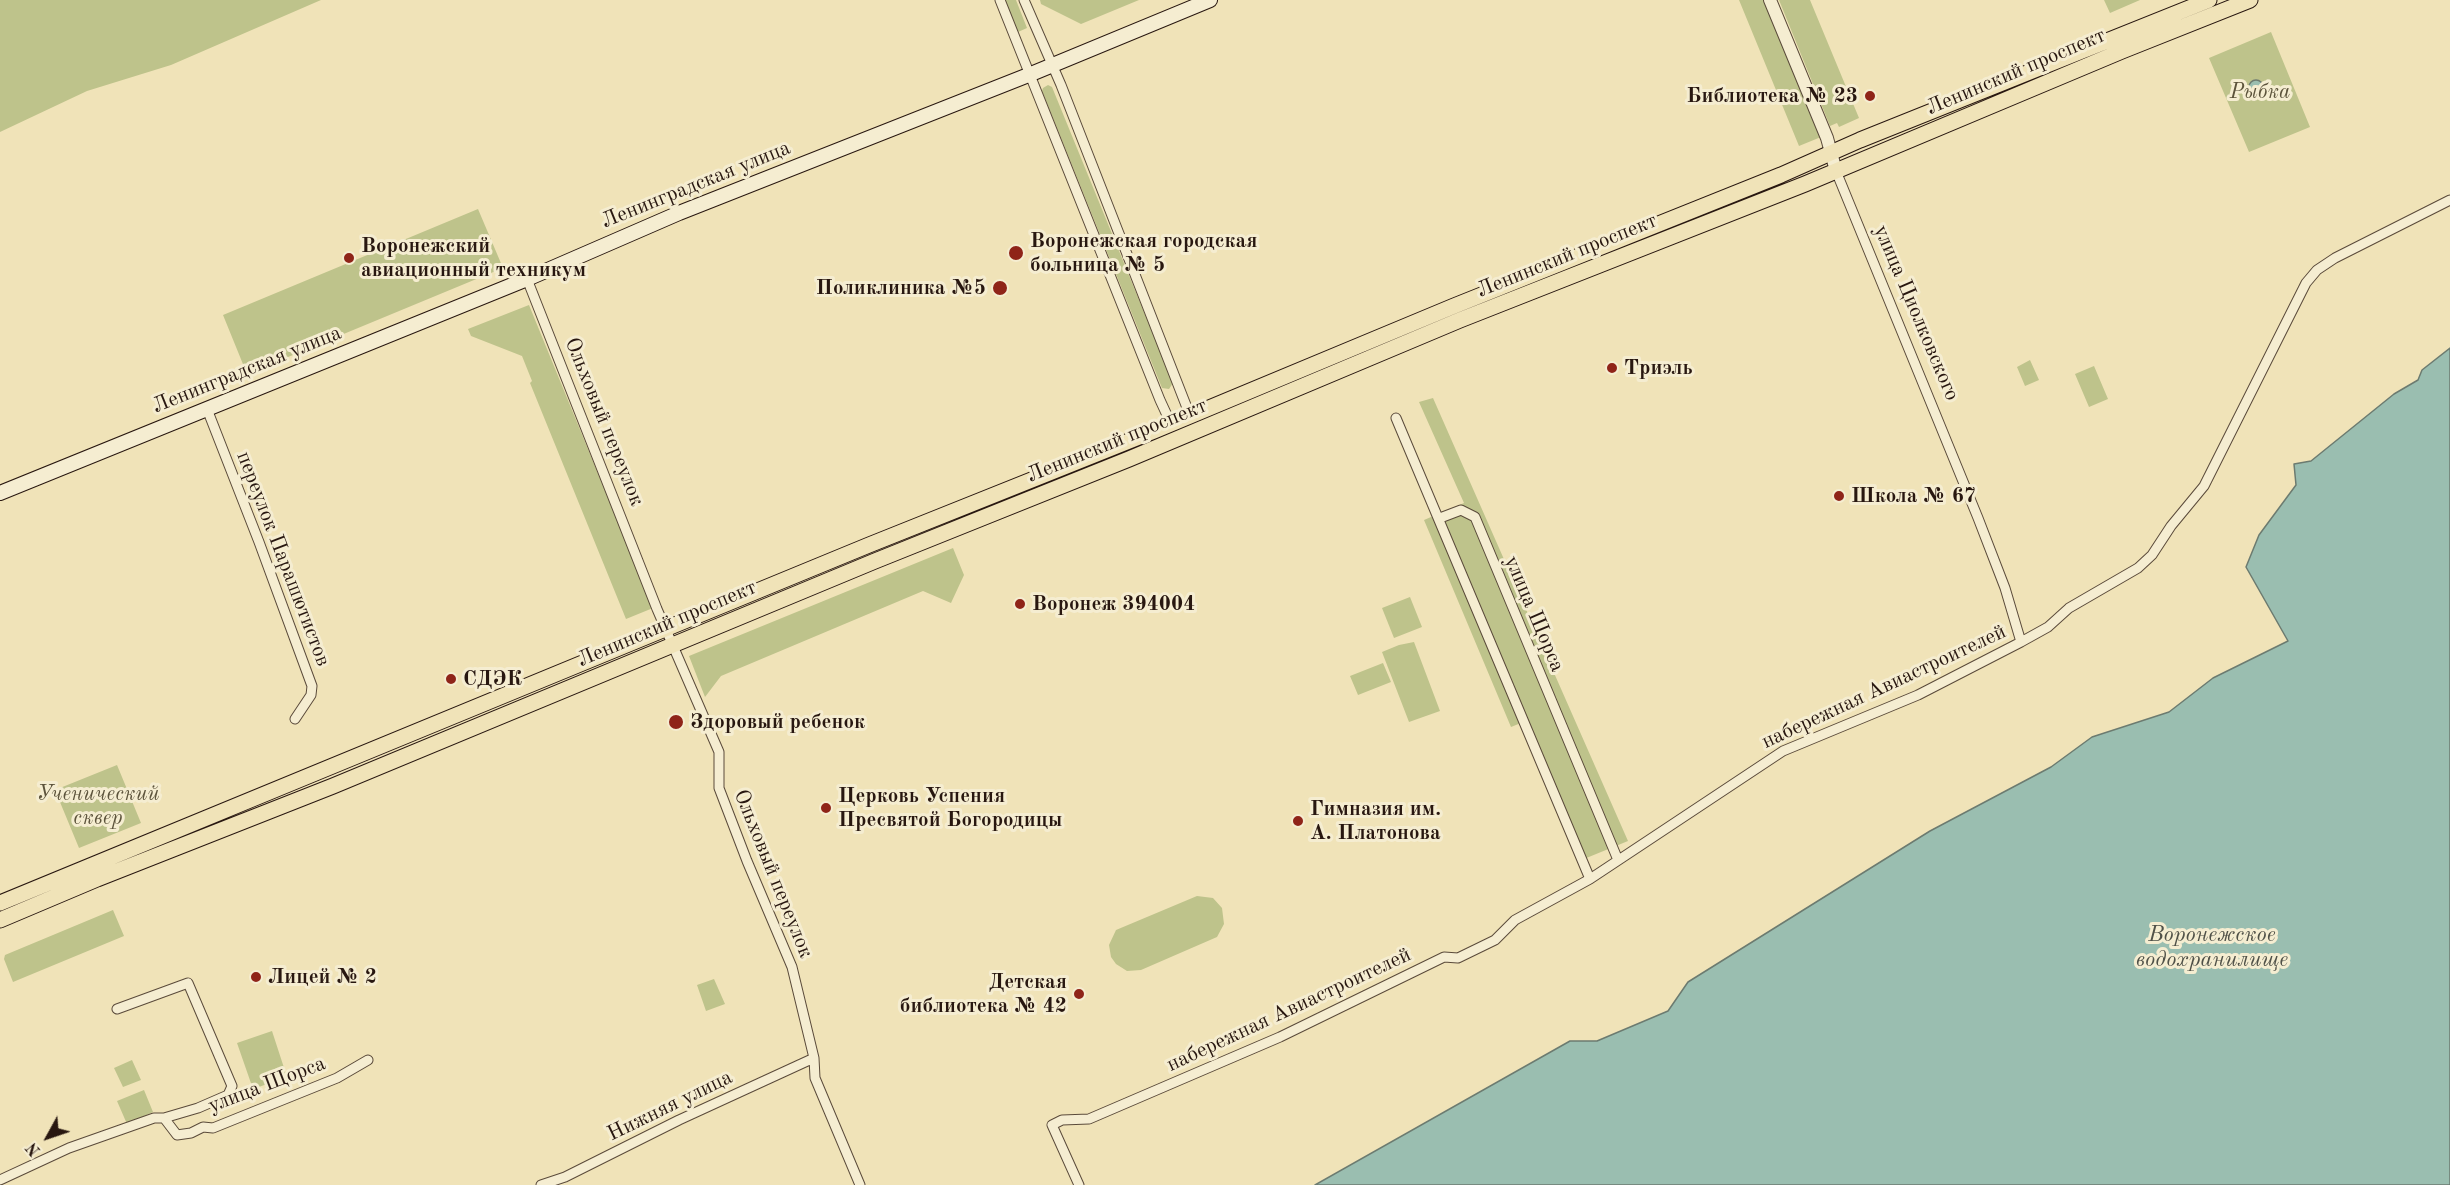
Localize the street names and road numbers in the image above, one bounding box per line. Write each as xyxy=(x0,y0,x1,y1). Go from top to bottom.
street label: Ленинский проспект xyxy=(1923,23,2109,121)
street label: Ленинградская улица xyxy=(598,136,794,234)
street label: Ленинский проспект xyxy=(1473,208,1661,304)
street label: улица Циолковского xyxy=(1868,221,1964,405)
street label: Ленинградская улица xyxy=(149,321,345,419)
street label: Ольховый переулок xyxy=(559,334,649,510)
street label: Ленинский проспект xyxy=(1023,393,1211,489)
street label: переулок Парашютистов xyxy=(230,448,336,670)
street label: улица Щорса xyxy=(1498,552,1570,676)
street label: Ленинский проспект xyxy=(574,575,760,673)
street label: набережная Авиастроителей xyxy=(1758,619,2010,755)
street label: Ольховый переулок xyxy=(728,786,818,962)
street label: набережная Авиастроителей xyxy=(1163,942,1415,1078)
street label: улица Щорса xyxy=(205,1051,329,1119)
street label: Нижняя улица xyxy=(603,1065,737,1147)

